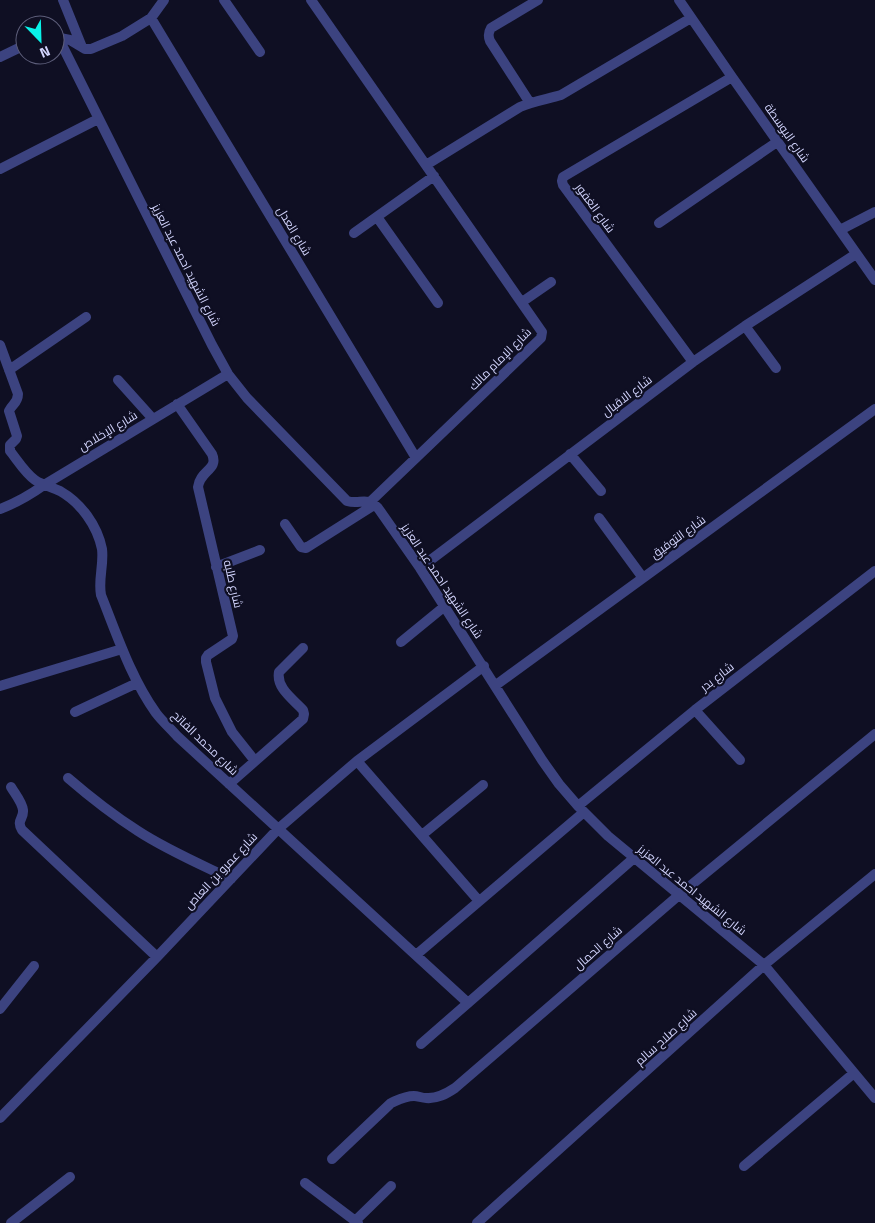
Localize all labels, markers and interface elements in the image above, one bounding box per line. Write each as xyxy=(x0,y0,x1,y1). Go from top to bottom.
north arrow xyxy=(15,15,65,65)
text: N xyxy=(37,41,54,64)
street label: شارع البوسطة xyxy=(760,99,815,166)
street label: شارع الغفور xyxy=(570,178,620,237)
street label: شارع الشهيد احمد عبد العزيز xyxy=(147,199,226,330)
street label: شارع العدل xyxy=(272,203,317,259)
street label: شارع الإمام مالك xyxy=(464,323,536,395)
street label: شارع الاقبال xyxy=(597,370,656,421)
street label: شارع الإخلاص xyxy=(75,405,141,456)
street label: شارع التوفيق xyxy=(646,510,709,563)
street label: شارع الشهيد احمد عبد العزيز xyxy=(396,518,488,642)
street label: شارع طلبه xyxy=(219,558,248,610)
street label: شارع بدر xyxy=(695,657,738,697)
street label: شارع محمد الفاتح xyxy=(168,706,243,780)
street label: شارع عمرو بن العاص xyxy=(180,828,262,914)
street label: شارع الشهيد احمد عبد العزيز xyxy=(633,839,751,940)
street label: شارع الحمال xyxy=(569,921,626,974)
street label: شارع صلاح سالم xyxy=(630,1003,701,1070)

